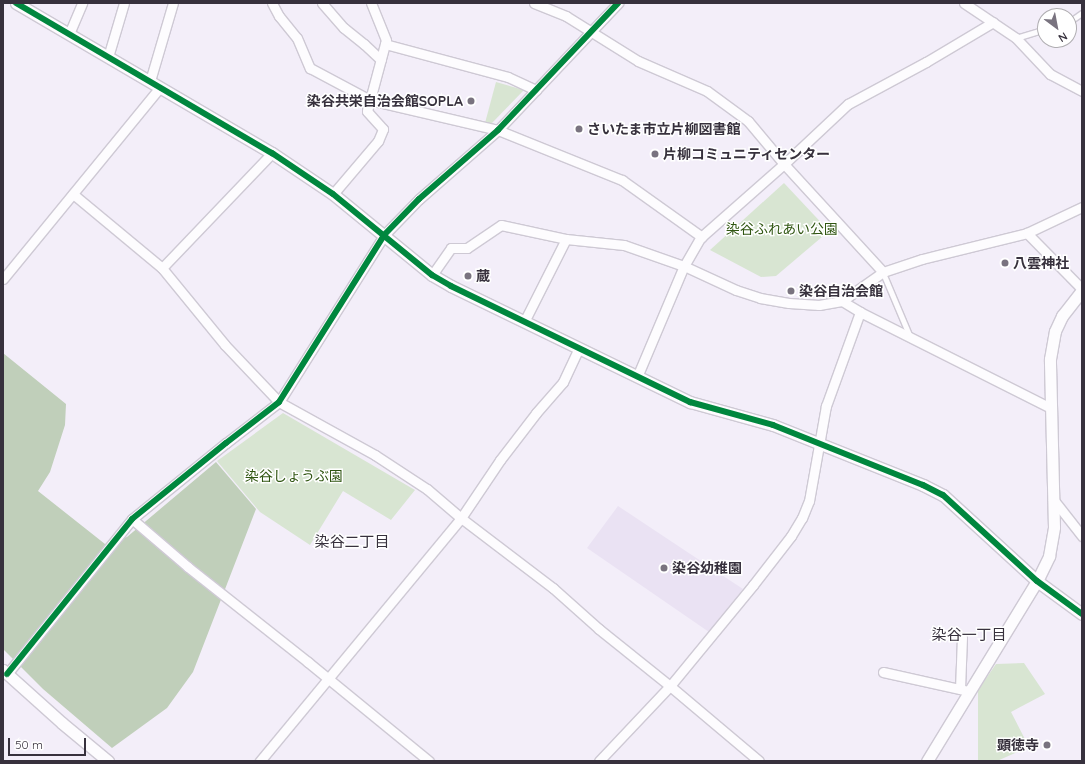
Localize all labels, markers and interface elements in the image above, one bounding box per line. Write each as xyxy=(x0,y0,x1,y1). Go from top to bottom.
north arrow xyxy=(1037,8,1077,48)
text: N xyxy=(1056,29,1070,45)
place label: 染谷共栄自治会館SOPLA xyxy=(307,93,463,109)
marker: 染谷共栄自治会館SOPLA xyxy=(466,96,476,106)
place label: さいたま市立片柳図書館 xyxy=(587,121,741,137)
marker: さいたま市立片柳図書館 xyxy=(574,124,584,134)
place label: 片柳コミュニティセンター xyxy=(663,146,831,162)
marker: 片柳コミュニティセンター xyxy=(650,149,660,159)
park label: 染谷ふれあい公園 xyxy=(726,221,838,237)
place label: 八雲神社 xyxy=(1013,255,1069,271)
marker: 八雲神社 xyxy=(1000,258,1010,268)
place label: 蔵 xyxy=(476,268,490,284)
marker: 蔵 xyxy=(463,271,473,281)
place label: 染谷自治会館 xyxy=(799,283,883,299)
marker: 染谷自治会館 xyxy=(786,286,796,296)
park label: 染谷しょうぶ園 xyxy=(245,468,343,484)
district label: 染谷二丁目 xyxy=(315,533,389,551)
place label: 染谷幼稚園 xyxy=(672,560,742,576)
marker: 染谷幼稚園 xyxy=(659,563,669,573)
district label: 染谷一丁目 xyxy=(932,626,1006,644)
scale bar xyxy=(10,730,88,756)
text: 50 m xyxy=(15,737,43,752)
place label: 顕徳寺 xyxy=(997,737,1039,753)
marker: 顕徳寺 xyxy=(1042,740,1052,750)

